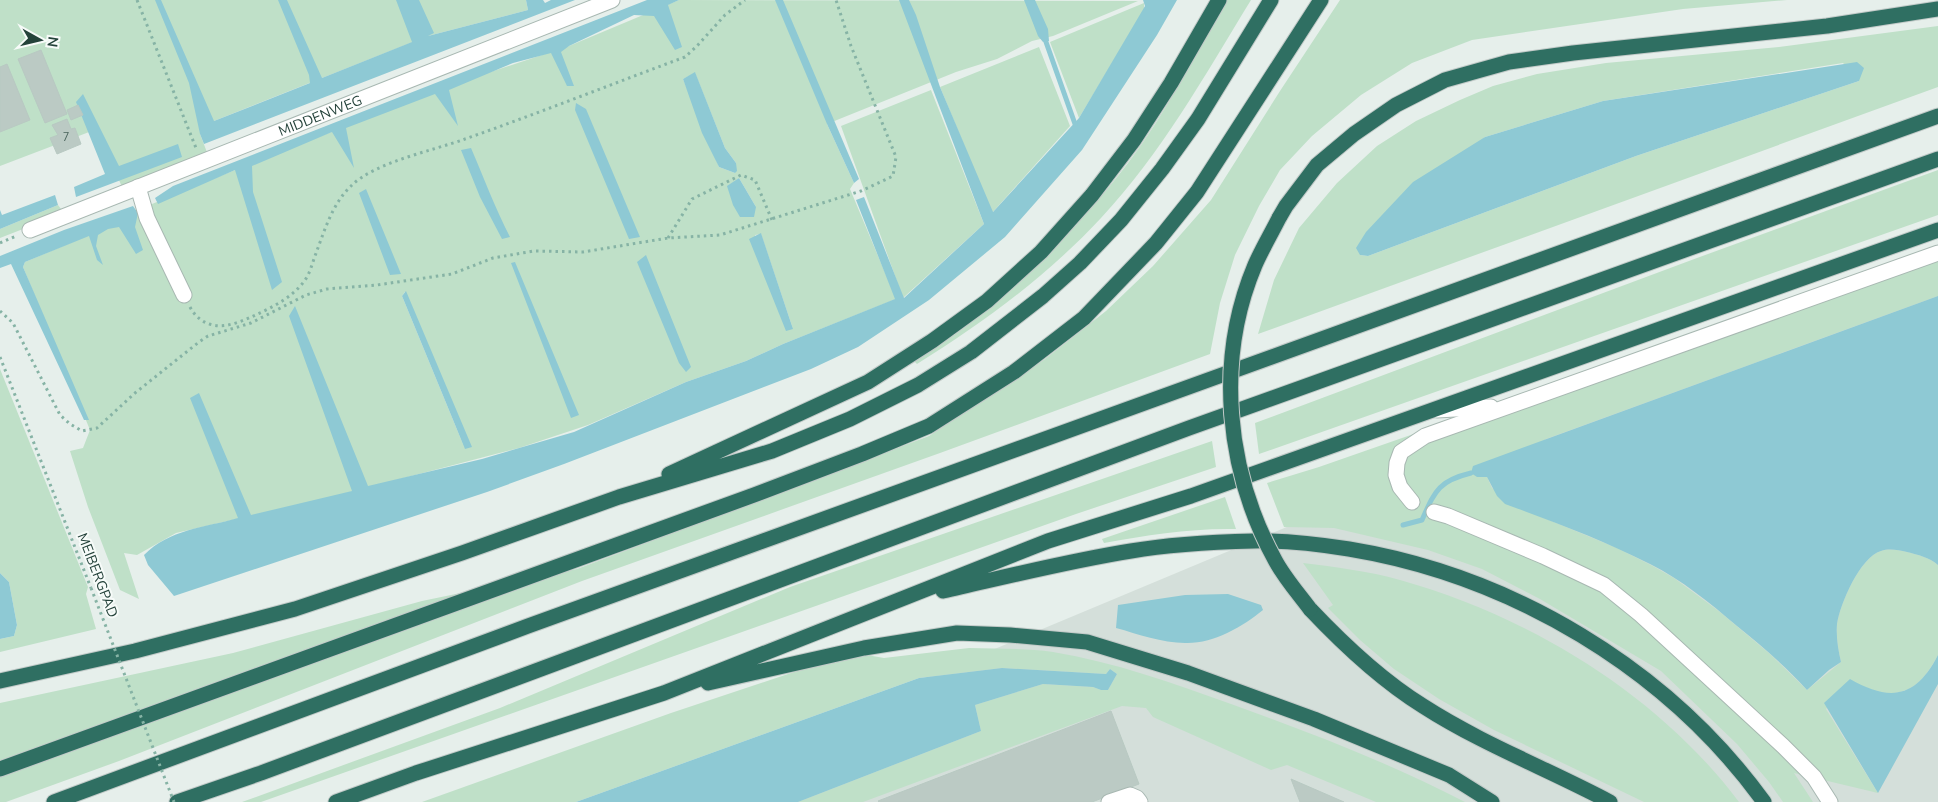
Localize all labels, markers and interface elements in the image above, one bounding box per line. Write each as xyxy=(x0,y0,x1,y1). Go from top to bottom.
north arrow xyxy=(15,15,65,65)
text: N xyxy=(42,35,63,48)
street label: MIDDENWEG xyxy=(276,91,365,141)
house number: 7 xyxy=(63,130,69,145)
street label: MEIBERGPAD xyxy=(73,530,122,620)

